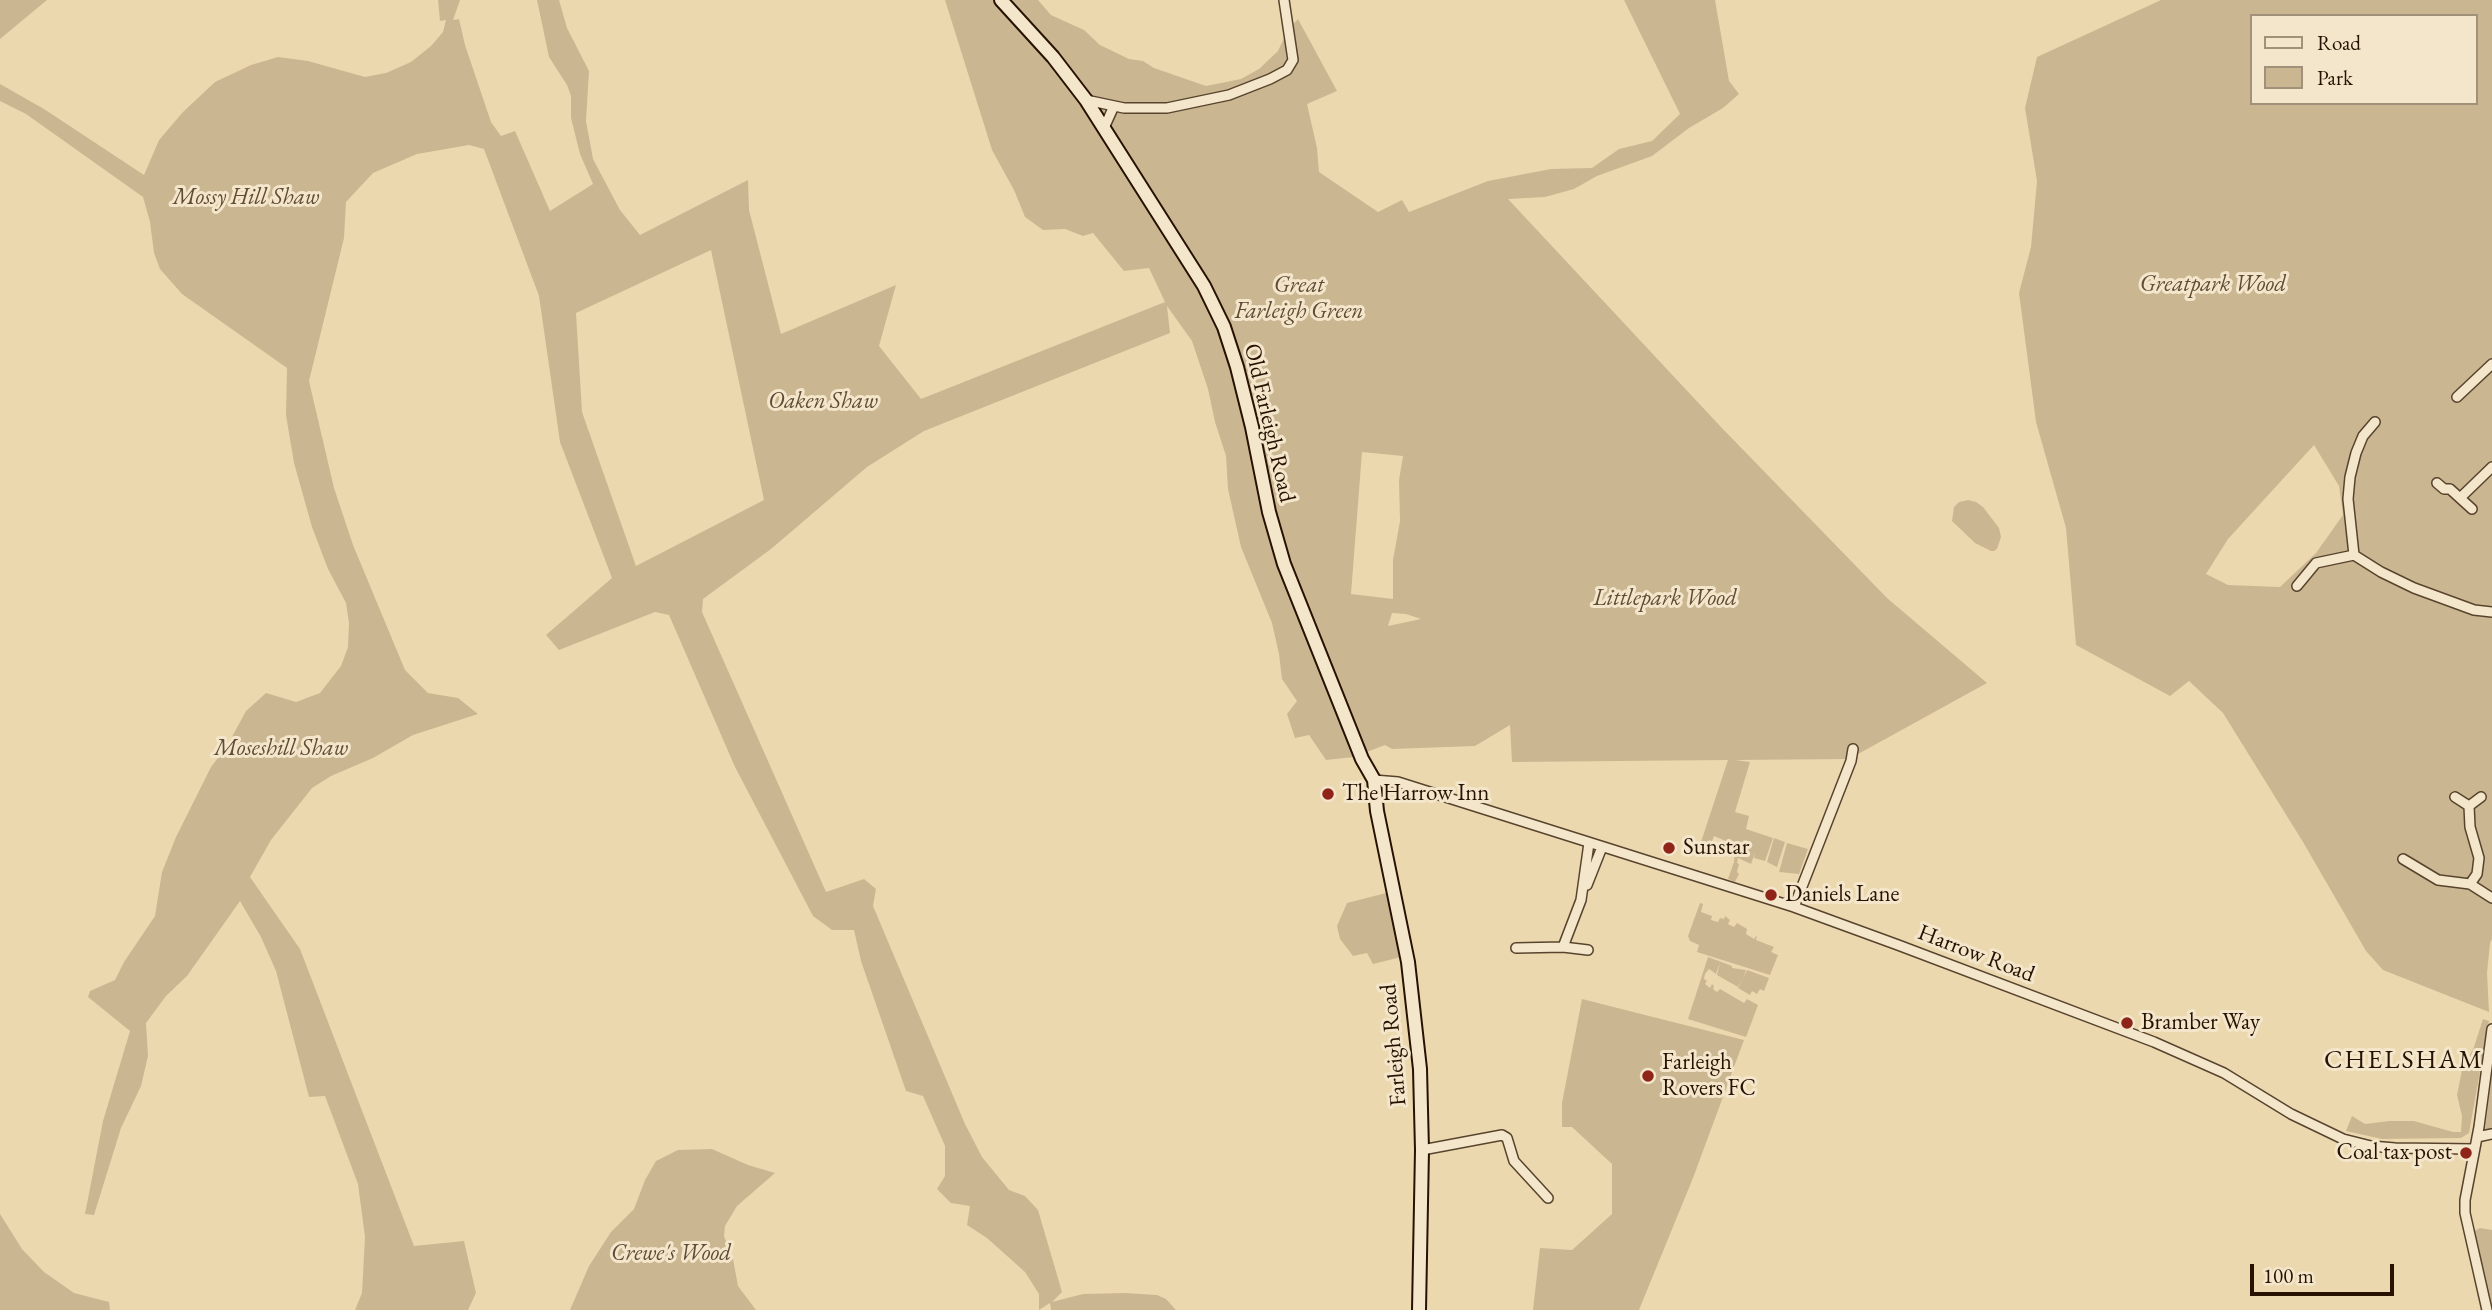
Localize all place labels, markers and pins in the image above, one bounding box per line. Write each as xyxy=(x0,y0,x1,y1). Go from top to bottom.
place label: The Harrow Inn xyxy=(1342,780,1489,808)
marker: The Harrow Inn xyxy=(1320,786,1336,802)
place label: Sunstar xyxy=(1683,834,1749,862)
marker: Sunstar xyxy=(1661,840,1677,856)
place label: Daniels Lane xyxy=(1785,881,1900,909)
marker: Daniels Lane xyxy=(1763,887,1779,903)
place label: Bramber Way xyxy=(2141,1009,2260,1037)
marker: Bramber Way xyxy=(2119,1015,2135,1031)
place label: Farleigh Rovers FC xyxy=(1662,1049,1756,1103)
marker: Farleigh Rovers FC xyxy=(1640,1068,1656,1084)
place label: Coal tax post xyxy=(2337,1139,2452,1167)
marker: Coal tax post xyxy=(2458,1145,2474,1161)

